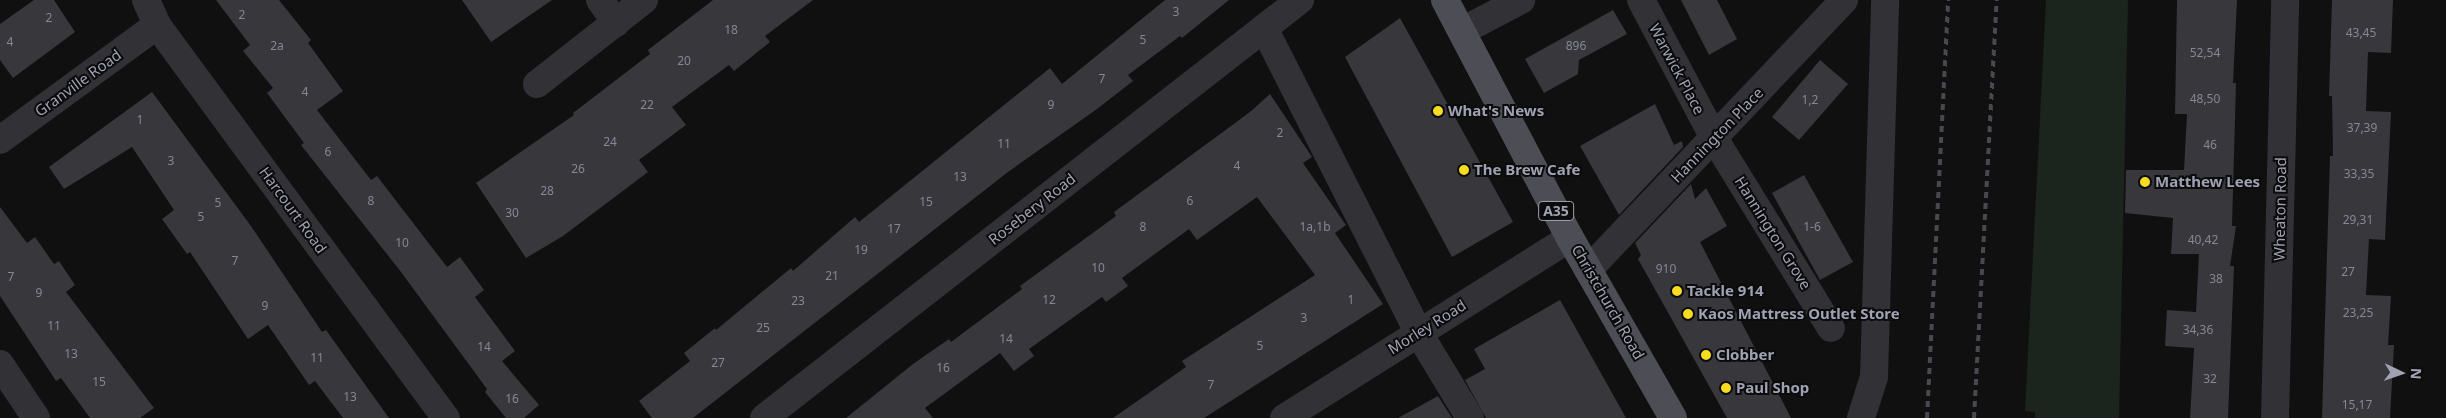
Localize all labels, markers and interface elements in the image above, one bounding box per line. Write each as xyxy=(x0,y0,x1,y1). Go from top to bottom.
house number: 3 xyxy=(1173,5,1179,19)
house number: 2 xyxy=(239,8,245,22)
house number: 2 xyxy=(46,11,52,25)
street label: Warwick Place xyxy=(1646,21,1708,117)
house number: 18 xyxy=(724,23,738,37)
house number: 43,45 xyxy=(2346,26,2376,40)
house number: 5 xyxy=(1140,33,1146,47)
house number: 4 xyxy=(7,35,13,49)
house number: 2a xyxy=(270,39,284,53)
house number: 896 xyxy=(1566,39,1586,53)
street label: Granville Road xyxy=(31,46,125,120)
house number: 52,54 xyxy=(2190,46,2220,60)
house number: 20 xyxy=(677,54,691,68)
house number: 7 xyxy=(1099,72,1105,86)
street label: Hannington Place xyxy=(1667,84,1767,186)
house number: 4 xyxy=(302,85,308,99)
house number: 48,50 xyxy=(2190,92,2220,106)
house number: 1,2 xyxy=(1802,93,1818,107)
house number: 22 xyxy=(640,98,654,112)
house number: 9 xyxy=(1048,98,1054,112)
place label: What's News xyxy=(1448,102,1544,120)
marker: What's News xyxy=(1432,105,1444,117)
house number: 1 xyxy=(137,113,143,127)
house number: 37,39 xyxy=(2347,121,2377,135)
house number: 2 xyxy=(1277,126,1283,140)
house number: 24 xyxy=(603,135,617,149)
house number: 11 xyxy=(997,137,1011,151)
house number: 46 xyxy=(2203,138,2217,152)
house number: 6 xyxy=(325,145,331,159)
house number: 3 xyxy=(168,154,174,168)
street label: Wheaton Road xyxy=(2270,157,2290,261)
house number: 4 xyxy=(1234,159,1240,173)
place label: The Brew Cafe xyxy=(1474,161,1580,179)
house number: 26 xyxy=(571,162,585,176)
street label: Harcourt Road xyxy=(256,163,330,257)
marker: The Brew Cafe xyxy=(1458,164,1470,176)
house number: 33,35 xyxy=(2344,167,2374,181)
street label: Rosebery Road xyxy=(985,169,1079,249)
house number: 13 xyxy=(953,170,967,184)
street label: Hannington Grove xyxy=(1731,173,1815,293)
place label: Matthew Lees xyxy=(2155,173,2260,191)
marker: Matthew Lees xyxy=(2139,176,2151,188)
house number: 28 xyxy=(540,184,554,198)
house number: 8 xyxy=(368,194,374,208)
house number: 6 xyxy=(1187,194,1193,208)
house number: 15 xyxy=(919,195,933,209)
house number: 5 xyxy=(215,196,221,210)
road number: A35 xyxy=(1537,200,1575,222)
house number: 30 xyxy=(505,206,519,220)
house number: 5 xyxy=(198,210,204,224)
house number: 29,31 xyxy=(2343,213,2373,227)
house number: 8 xyxy=(1140,220,1146,234)
house number: 1a,1b xyxy=(1299,220,1331,234)
house number: 1-6 xyxy=(1803,220,1821,234)
house number: 17 xyxy=(887,222,901,236)
house number: 40,42 xyxy=(2188,233,2218,247)
house number: 10 xyxy=(395,236,409,250)
street label: Christchurch Road xyxy=(1568,241,1648,363)
house number: 19 xyxy=(854,243,868,257)
house number: 7 xyxy=(232,254,238,268)
house number: 10 xyxy=(1091,261,1105,275)
house number: 910 xyxy=(1656,262,1676,276)
house number: 27 xyxy=(2341,265,2355,279)
house number: 21 xyxy=(825,269,839,283)
house number: 7 xyxy=(8,270,14,284)
house number: 38 xyxy=(2209,272,2223,286)
place label: Tackle 914 xyxy=(1687,282,1764,300)
marker: Tackle 914 xyxy=(1671,285,1683,297)
house number: 9 xyxy=(36,286,42,300)
house number: 12 xyxy=(1042,293,1056,307)
house number: 1 xyxy=(1348,293,1354,307)
house number: 23 xyxy=(791,294,805,308)
street label: Morley Road xyxy=(1385,296,1469,358)
house number: 9 xyxy=(262,299,268,313)
place label: Kaos Mattress Outlet Store xyxy=(1698,305,1900,323)
house number: 23,25 xyxy=(2343,306,2373,320)
marker: Kaos Mattress Outlet Store xyxy=(1682,308,1694,320)
house number: 3 xyxy=(1301,311,1307,325)
house number: 11 xyxy=(47,319,61,333)
house number: 25 xyxy=(756,321,770,335)
house number: 34,36 xyxy=(2183,323,2213,337)
house number: 14 xyxy=(999,332,1013,346)
house number: 5 xyxy=(1257,339,1263,353)
house number: 14 xyxy=(477,340,491,354)
place label: Clobber xyxy=(1716,346,1774,364)
house number: 13 xyxy=(64,347,78,361)
north arrow xyxy=(2376,348,2426,398)
marker: Clobber xyxy=(1700,349,1712,361)
house number: 11 xyxy=(310,351,324,365)
house number: 27 xyxy=(711,356,725,370)
house number: 16 xyxy=(936,361,950,375)
text: N xyxy=(2407,368,2426,380)
house number: 32 xyxy=(2203,372,2217,386)
house number: 15 xyxy=(92,375,106,389)
house number: 7 xyxy=(1208,378,1214,392)
place label: Paul Shop xyxy=(1736,379,1809,397)
marker: Paul Shop xyxy=(1720,382,1732,394)
house number: 13 xyxy=(343,390,357,404)
house number: 16 xyxy=(505,392,519,406)
house number: 15,17 xyxy=(2342,398,2372,412)

